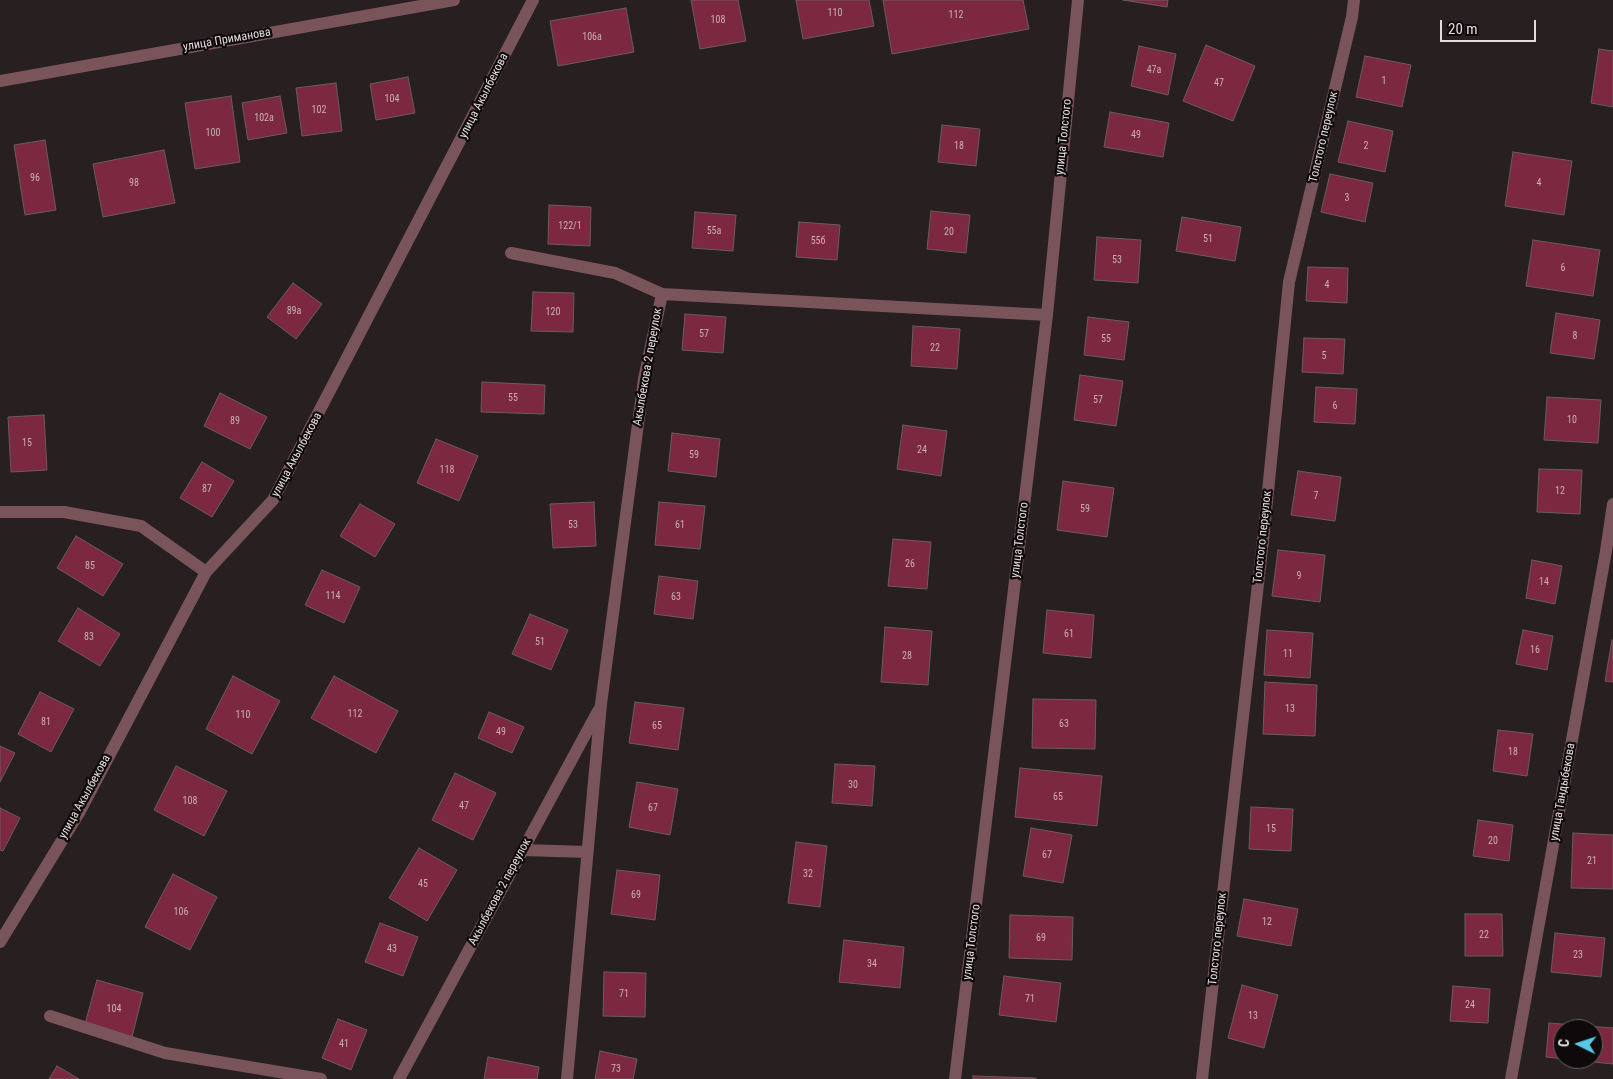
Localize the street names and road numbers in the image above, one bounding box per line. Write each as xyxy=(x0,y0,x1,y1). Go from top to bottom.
street label: улица Приманова xyxy=(182,25,272,55)
street label: улица Акылбекова xyxy=(456,51,512,141)
street label: Толстого переулок xyxy=(1307,90,1341,184)
street label: улица Толстого xyxy=(1053,98,1075,176)
street label: Акылбекова 2 переулок xyxy=(631,307,665,427)
street label: улица Акылбекова xyxy=(269,410,325,500)
street label: Толстого переулок xyxy=(1251,490,1275,584)
street label: улица Толстого xyxy=(1008,501,1032,579)
street label: улица Тандыбекова xyxy=(1547,742,1579,842)
street label: улица Акылбекова xyxy=(56,753,114,841)
street label: Акылбекова 2 переулок xyxy=(466,836,534,948)
street label: Толстого переулок xyxy=(1206,892,1230,986)
street label: улица Толстого xyxy=(960,903,984,981)

